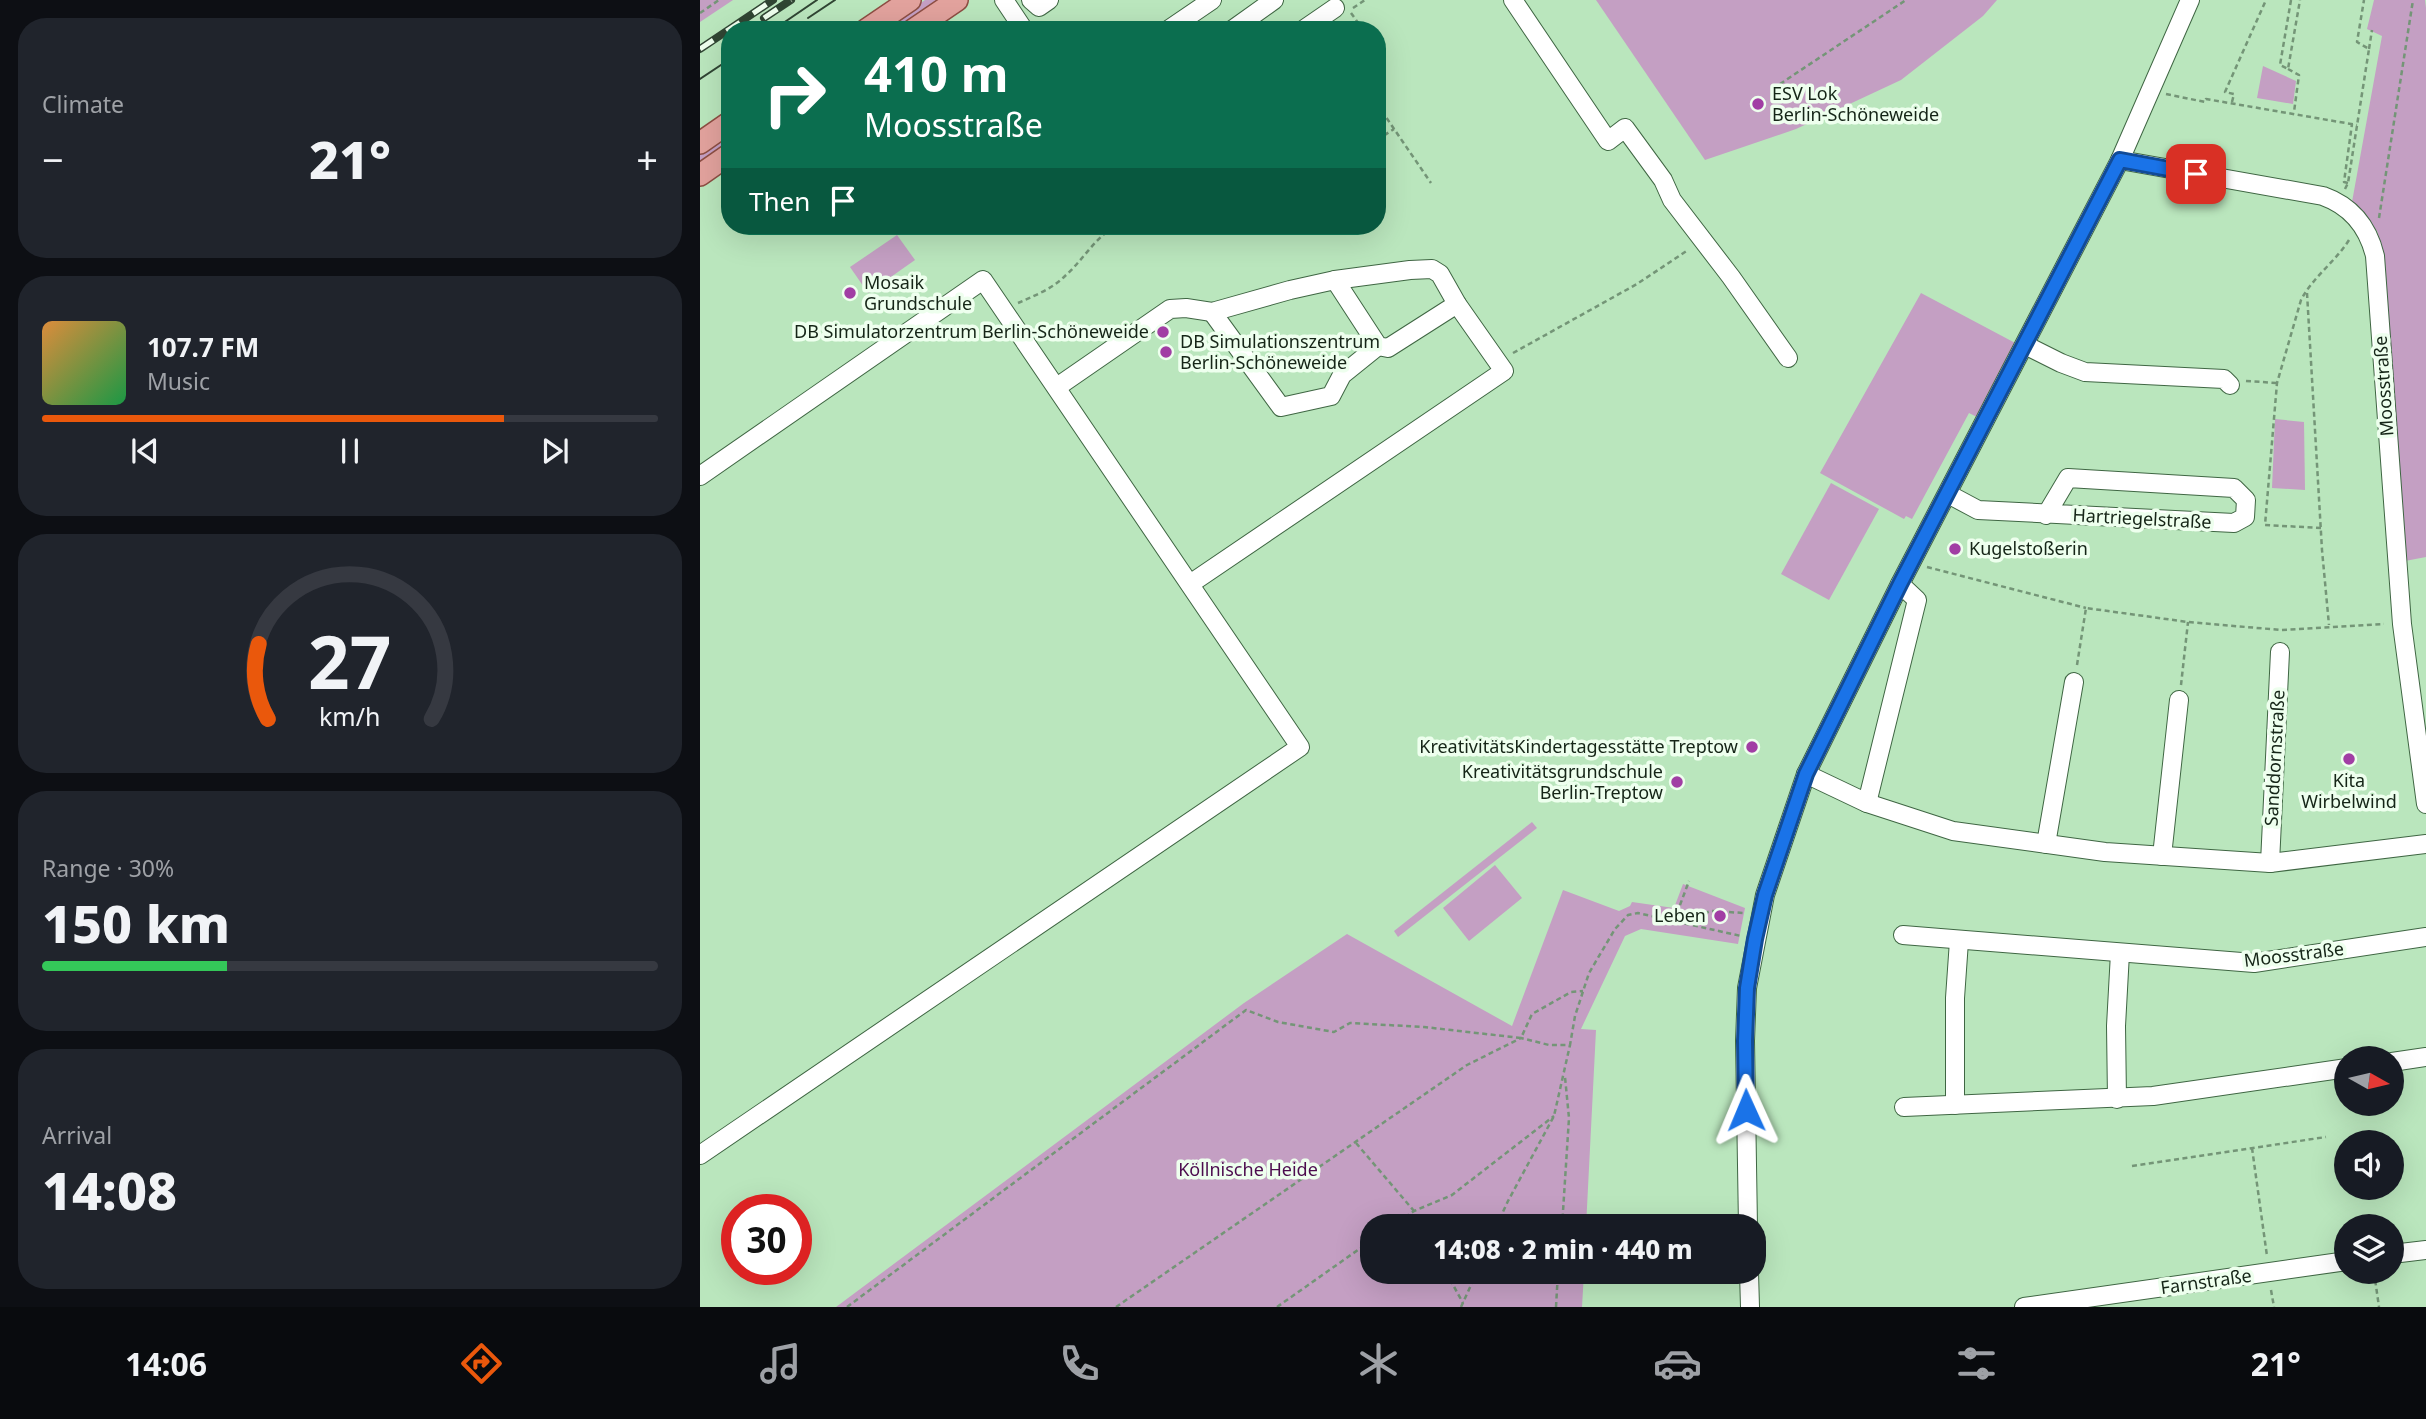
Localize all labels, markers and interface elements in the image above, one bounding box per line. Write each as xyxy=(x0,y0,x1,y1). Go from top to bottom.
text: 410 m xyxy=(864,40,1009,106)
icon: right xyxy=(749,49,840,140)
place label: ESV Lok Berlin-Schöneweide xyxy=(1772,81,1939,126)
text: Climate xyxy=(42,88,124,120)
marker: ESV Lok Berlin-Schöneweide xyxy=(1750,96,1766,112)
text: Moosstraße xyxy=(864,103,1043,146)
text: 21° xyxy=(309,123,391,194)
text: − xyxy=(42,133,64,185)
text: + xyxy=(636,133,658,185)
pin xyxy=(2166,144,2226,204)
icon: arrive xyxy=(2177,155,2215,193)
icon: arrive xyxy=(824,182,862,220)
text: Then xyxy=(749,183,810,219)
place label: Mosaik Grundschule xyxy=(864,270,972,315)
marker: Mosaik Grundschule xyxy=(842,285,858,301)
place label: DB Simulatorzentrum Berlin-Schöneweide xyxy=(794,319,1149,343)
marker: DB Simulatorzentrum Berlin-Schöneweide xyxy=(1155,324,1171,340)
text: 107.7 FM xyxy=(147,329,259,365)
place label: DB Simulationszentrum Berlin-Schöneweide xyxy=(1180,329,1380,374)
street label: Moosstraße xyxy=(2368,335,2398,437)
marker: DB Simulationszentrum Berlin-Schöneweide xyxy=(1158,344,1174,360)
text: Music xyxy=(147,365,210,397)
icon: previous xyxy=(126,432,164,470)
icon: pause xyxy=(331,432,369,470)
icon: next xyxy=(536,432,574,470)
street label: Hartriegelstraße xyxy=(2072,502,2212,534)
place label: Kugelstoßerin xyxy=(1969,536,2088,560)
marker: Kugelstoßerin xyxy=(1947,541,1963,557)
text: 27 xyxy=(308,612,392,711)
street label: Sanddornstraße xyxy=(2258,689,2290,827)
text: km/h xyxy=(319,699,381,733)
place label: KreativitätsKindertagesstätte Treptow xyxy=(1419,734,1738,758)
marker: KreativitätsKindertagesstätte Treptow xyxy=(1744,739,1760,755)
marker: Kita Wirbelwind xyxy=(2341,751,2357,767)
place label: Kreativitätsgrundschule Berlin-Treptow xyxy=(1462,759,1663,804)
place label: Kita Wirbelwind xyxy=(2301,768,2397,813)
marker: Kreativitätsgrundschule Berlin-Treptow xyxy=(1669,774,1685,790)
text: Range · 30% xyxy=(42,852,174,884)
text: 150 km xyxy=(42,887,230,958)
place label: Leben xyxy=(1654,903,1706,927)
marker: Leben xyxy=(1712,908,1728,924)
street label: Moosstraße xyxy=(2243,936,2345,972)
north arrow xyxy=(2334,1046,2404,1116)
map controls xyxy=(2334,1046,2404,1284)
position arrow xyxy=(1709,1073,1783,1147)
text: Arrival xyxy=(42,1119,112,1151)
button: sound xyxy=(2334,1130,2404,1200)
text: 14:08 xyxy=(42,1154,177,1225)
park label: Köllnische Heide xyxy=(1178,1157,1318,1181)
speed limit sign: 30 xyxy=(721,1194,812,1285)
button: layers xyxy=(2334,1214,2404,1284)
text: 14:08 · 2 min · 440 m xyxy=(1433,1231,1693,1267)
street label: Farnstraße xyxy=(2159,1263,2253,1299)
icon: directions xyxy=(457,1339,506,1388)
icon: music xyxy=(756,1339,805,1388)
icon: phone xyxy=(1055,1339,1104,1388)
icon: climate xyxy=(1354,1339,1403,1388)
icon: car xyxy=(1653,1339,1702,1388)
icon: filters xyxy=(1952,1339,2001,1388)
text: 14:06 xyxy=(125,1342,207,1385)
text: 21° xyxy=(2251,1342,2301,1385)

